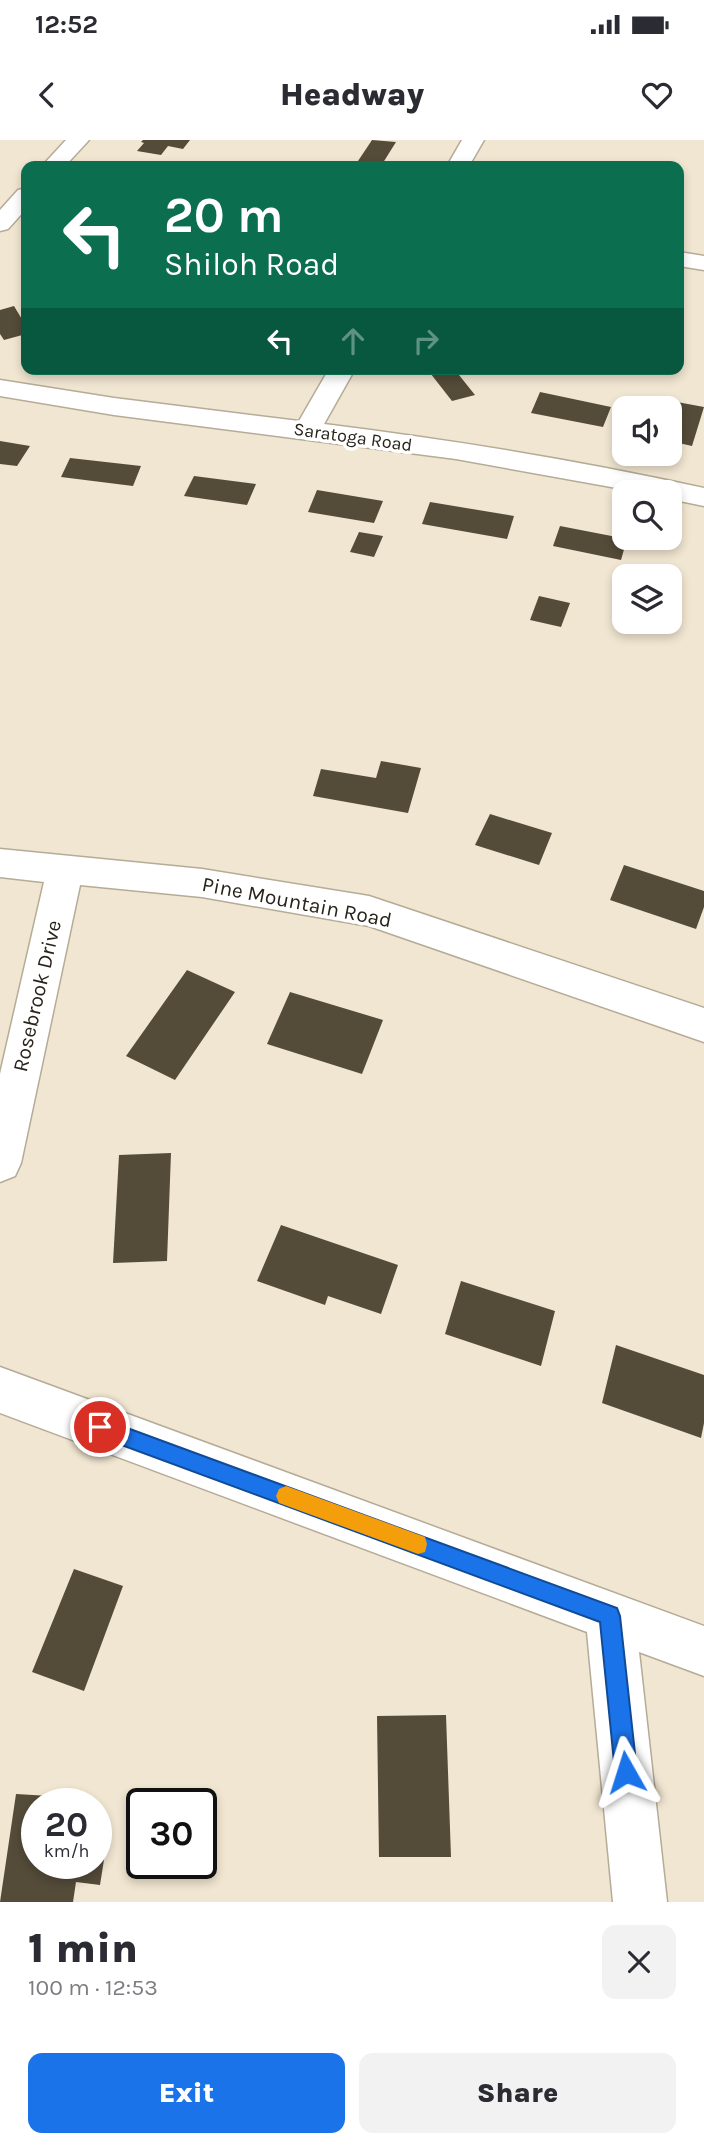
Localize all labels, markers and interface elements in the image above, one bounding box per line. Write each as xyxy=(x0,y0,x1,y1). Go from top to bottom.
text: 12:52 xyxy=(35,9,98,40)
icon: back xyxy=(28,76,66,114)
text: Headway xyxy=(280,76,424,113)
icon: heart xyxy=(638,76,676,114)
text: 20 m xyxy=(164,187,284,244)
icon: left xyxy=(49,189,140,280)
text: Shiloh Road xyxy=(164,246,339,283)
icon: left xyxy=(261,322,299,360)
icon: ahead xyxy=(334,322,372,360)
icon: right xyxy=(407,322,445,360)
map controls xyxy=(612,396,682,634)
button: sound xyxy=(612,396,682,466)
street label: Saratoga Road xyxy=(292,418,414,456)
button: search xyxy=(612,480,682,550)
button: layers xyxy=(612,564,682,634)
street label: Pine Mountain Road xyxy=(200,872,394,932)
street label: Rosebrook Drive xyxy=(8,918,66,1074)
pin xyxy=(70,1397,130,1457)
icon: arrive xyxy=(81,1408,119,1446)
position arrow xyxy=(589,1735,663,1809)
speed limit sign: 30 xyxy=(126,1788,217,1879)
text: 20 xyxy=(45,1804,88,1845)
text: km/h xyxy=(44,1840,89,1862)
text: 1 min xyxy=(28,1923,138,1973)
button: close xyxy=(602,1925,676,1999)
text: 100 m · 12:53 xyxy=(28,1974,158,2001)
button: Exit xyxy=(28,2053,345,2133)
button: Share xyxy=(359,2053,676,2133)

